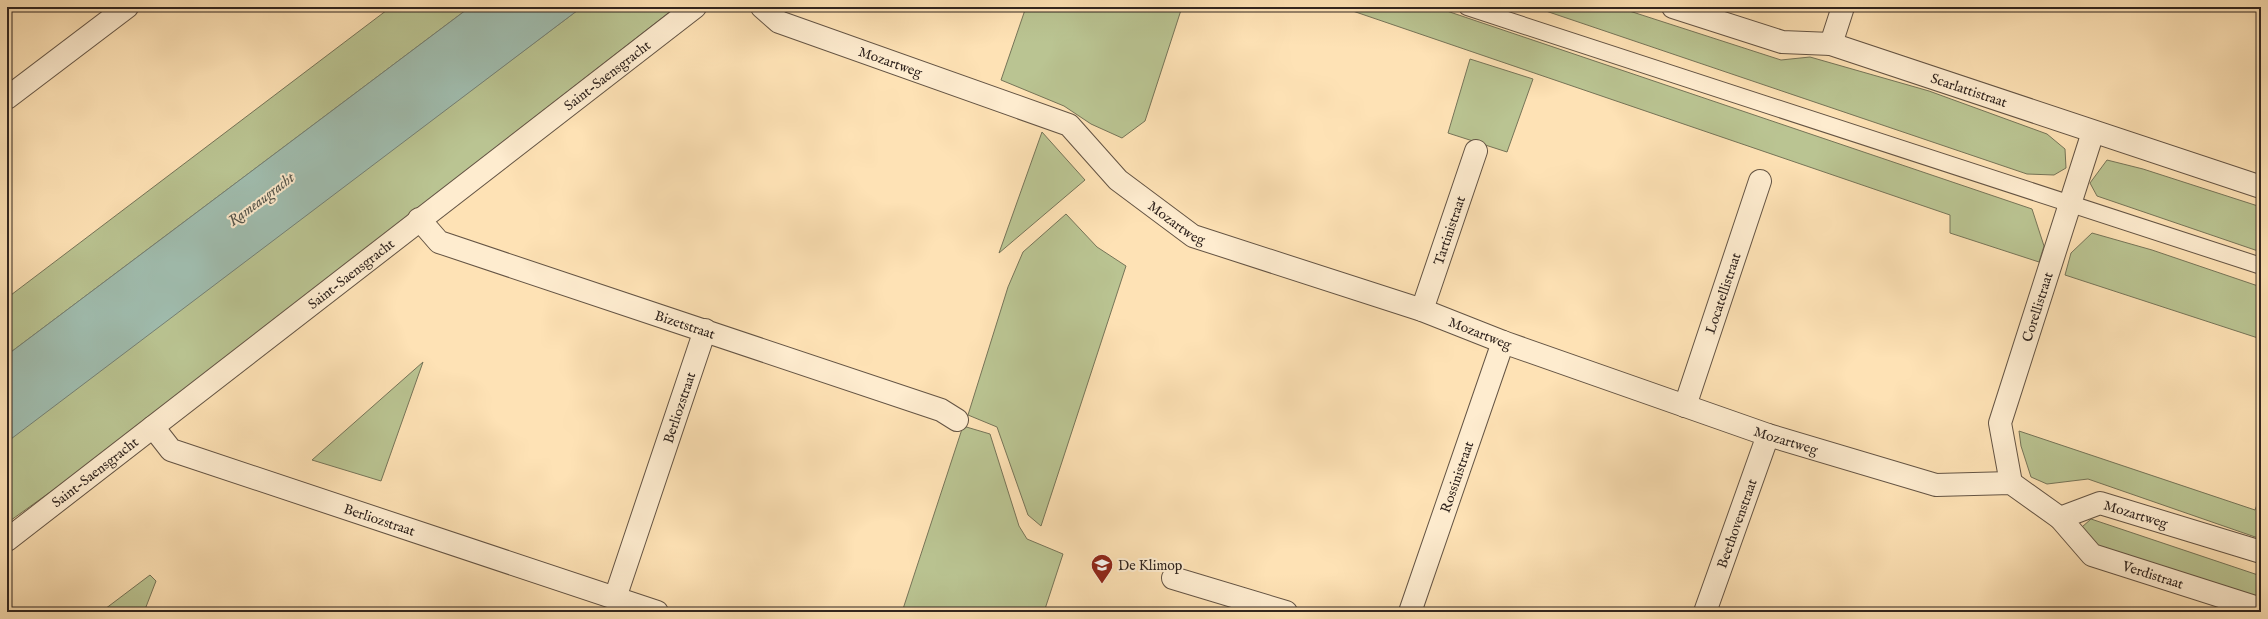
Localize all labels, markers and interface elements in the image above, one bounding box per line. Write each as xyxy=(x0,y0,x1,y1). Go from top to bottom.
street label: Saint-Saensgracht xyxy=(561,37,655,115)
street label: Mozartweg xyxy=(856,43,925,82)
street label: Scarlattistraat xyxy=(1928,70,2009,112)
water label: Rameaugracht xyxy=(224,168,300,231)
street label: Tartinistraat xyxy=(1430,194,1470,268)
street label: Mozartweg xyxy=(1144,197,1208,249)
street label: Saint-Saensgracht xyxy=(305,235,399,314)
street label: Locatellistraat xyxy=(1702,250,1745,336)
street label: Corellistraat xyxy=(2019,270,2058,344)
street label: Bizetstraat xyxy=(652,307,717,344)
street label: Mozartweg xyxy=(1446,313,1514,354)
street label: Berliozstraat xyxy=(660,370,700,446)
street label: Mozartweg xyxy=(1751,423,1820,459)
street label: Saint-Saensgracht xyxy=(48,433,142,512)
street label: Rossinistraat xyxy=(1437,439,1478,515)
street label: Beethovenstraat xyxy=(1713,476,1762,571)
street label: Mozartweg xyxy=(2101,497,2170,533)
street label: Berliozstraat xyxy=(341,500,417,541)
school or university icon: De Klimop xyxy=(1089,552,1115,585)
place label: De Klimop xyxy=(1118,557,1183,575)
street label: Verdistraat xyxy=(2119,557,2186,594)

